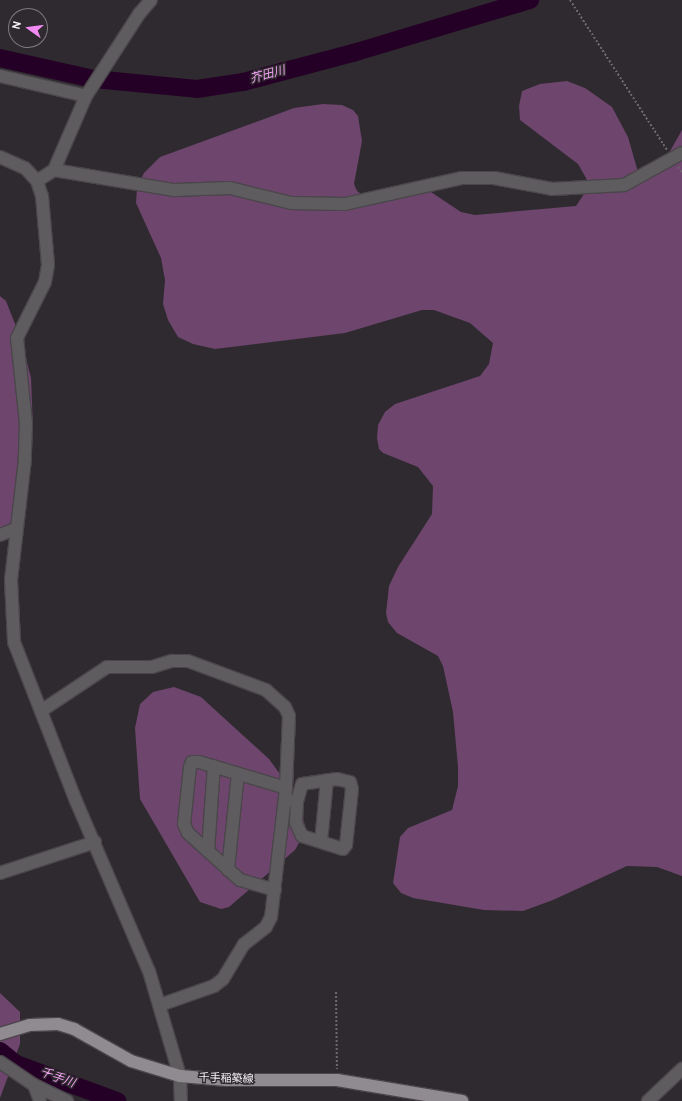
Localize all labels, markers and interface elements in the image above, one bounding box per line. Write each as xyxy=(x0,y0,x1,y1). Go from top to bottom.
north arrow xyxy=(8,8,48,48)
text: N xyxy=(10,20,25,31)
water label: 芥田川 xyxy=(249,64,287,88)
water label: 千手川 xyxy=(38,1066,76,1092)
street label: 千手稲築線 xyxy=(198,1071,254,1087)

